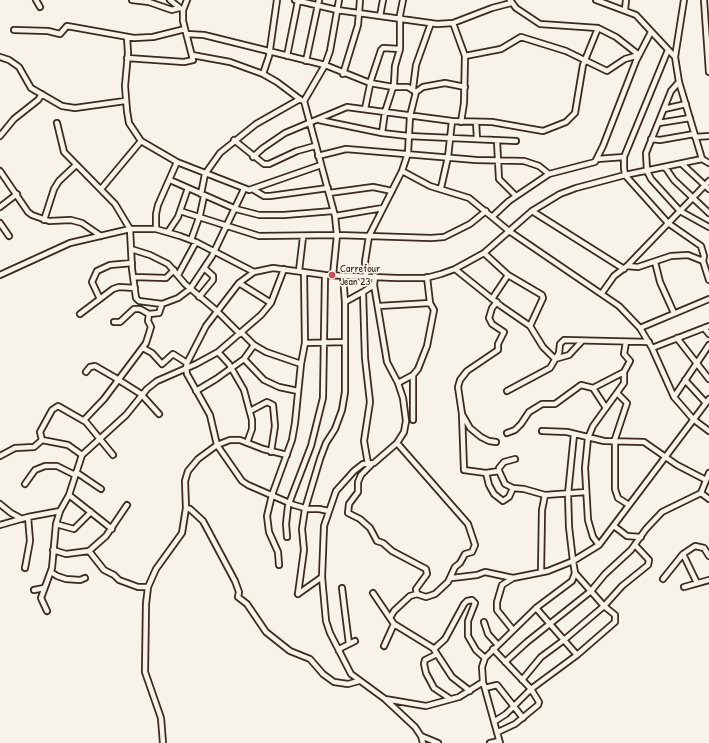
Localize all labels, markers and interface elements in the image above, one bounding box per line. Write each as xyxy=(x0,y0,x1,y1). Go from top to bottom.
place label: Carrefour Jean 23 xyxy=(340,262,380,288)
marker: Carrefour Jean 23 xyxy=(327,270,337,280)

